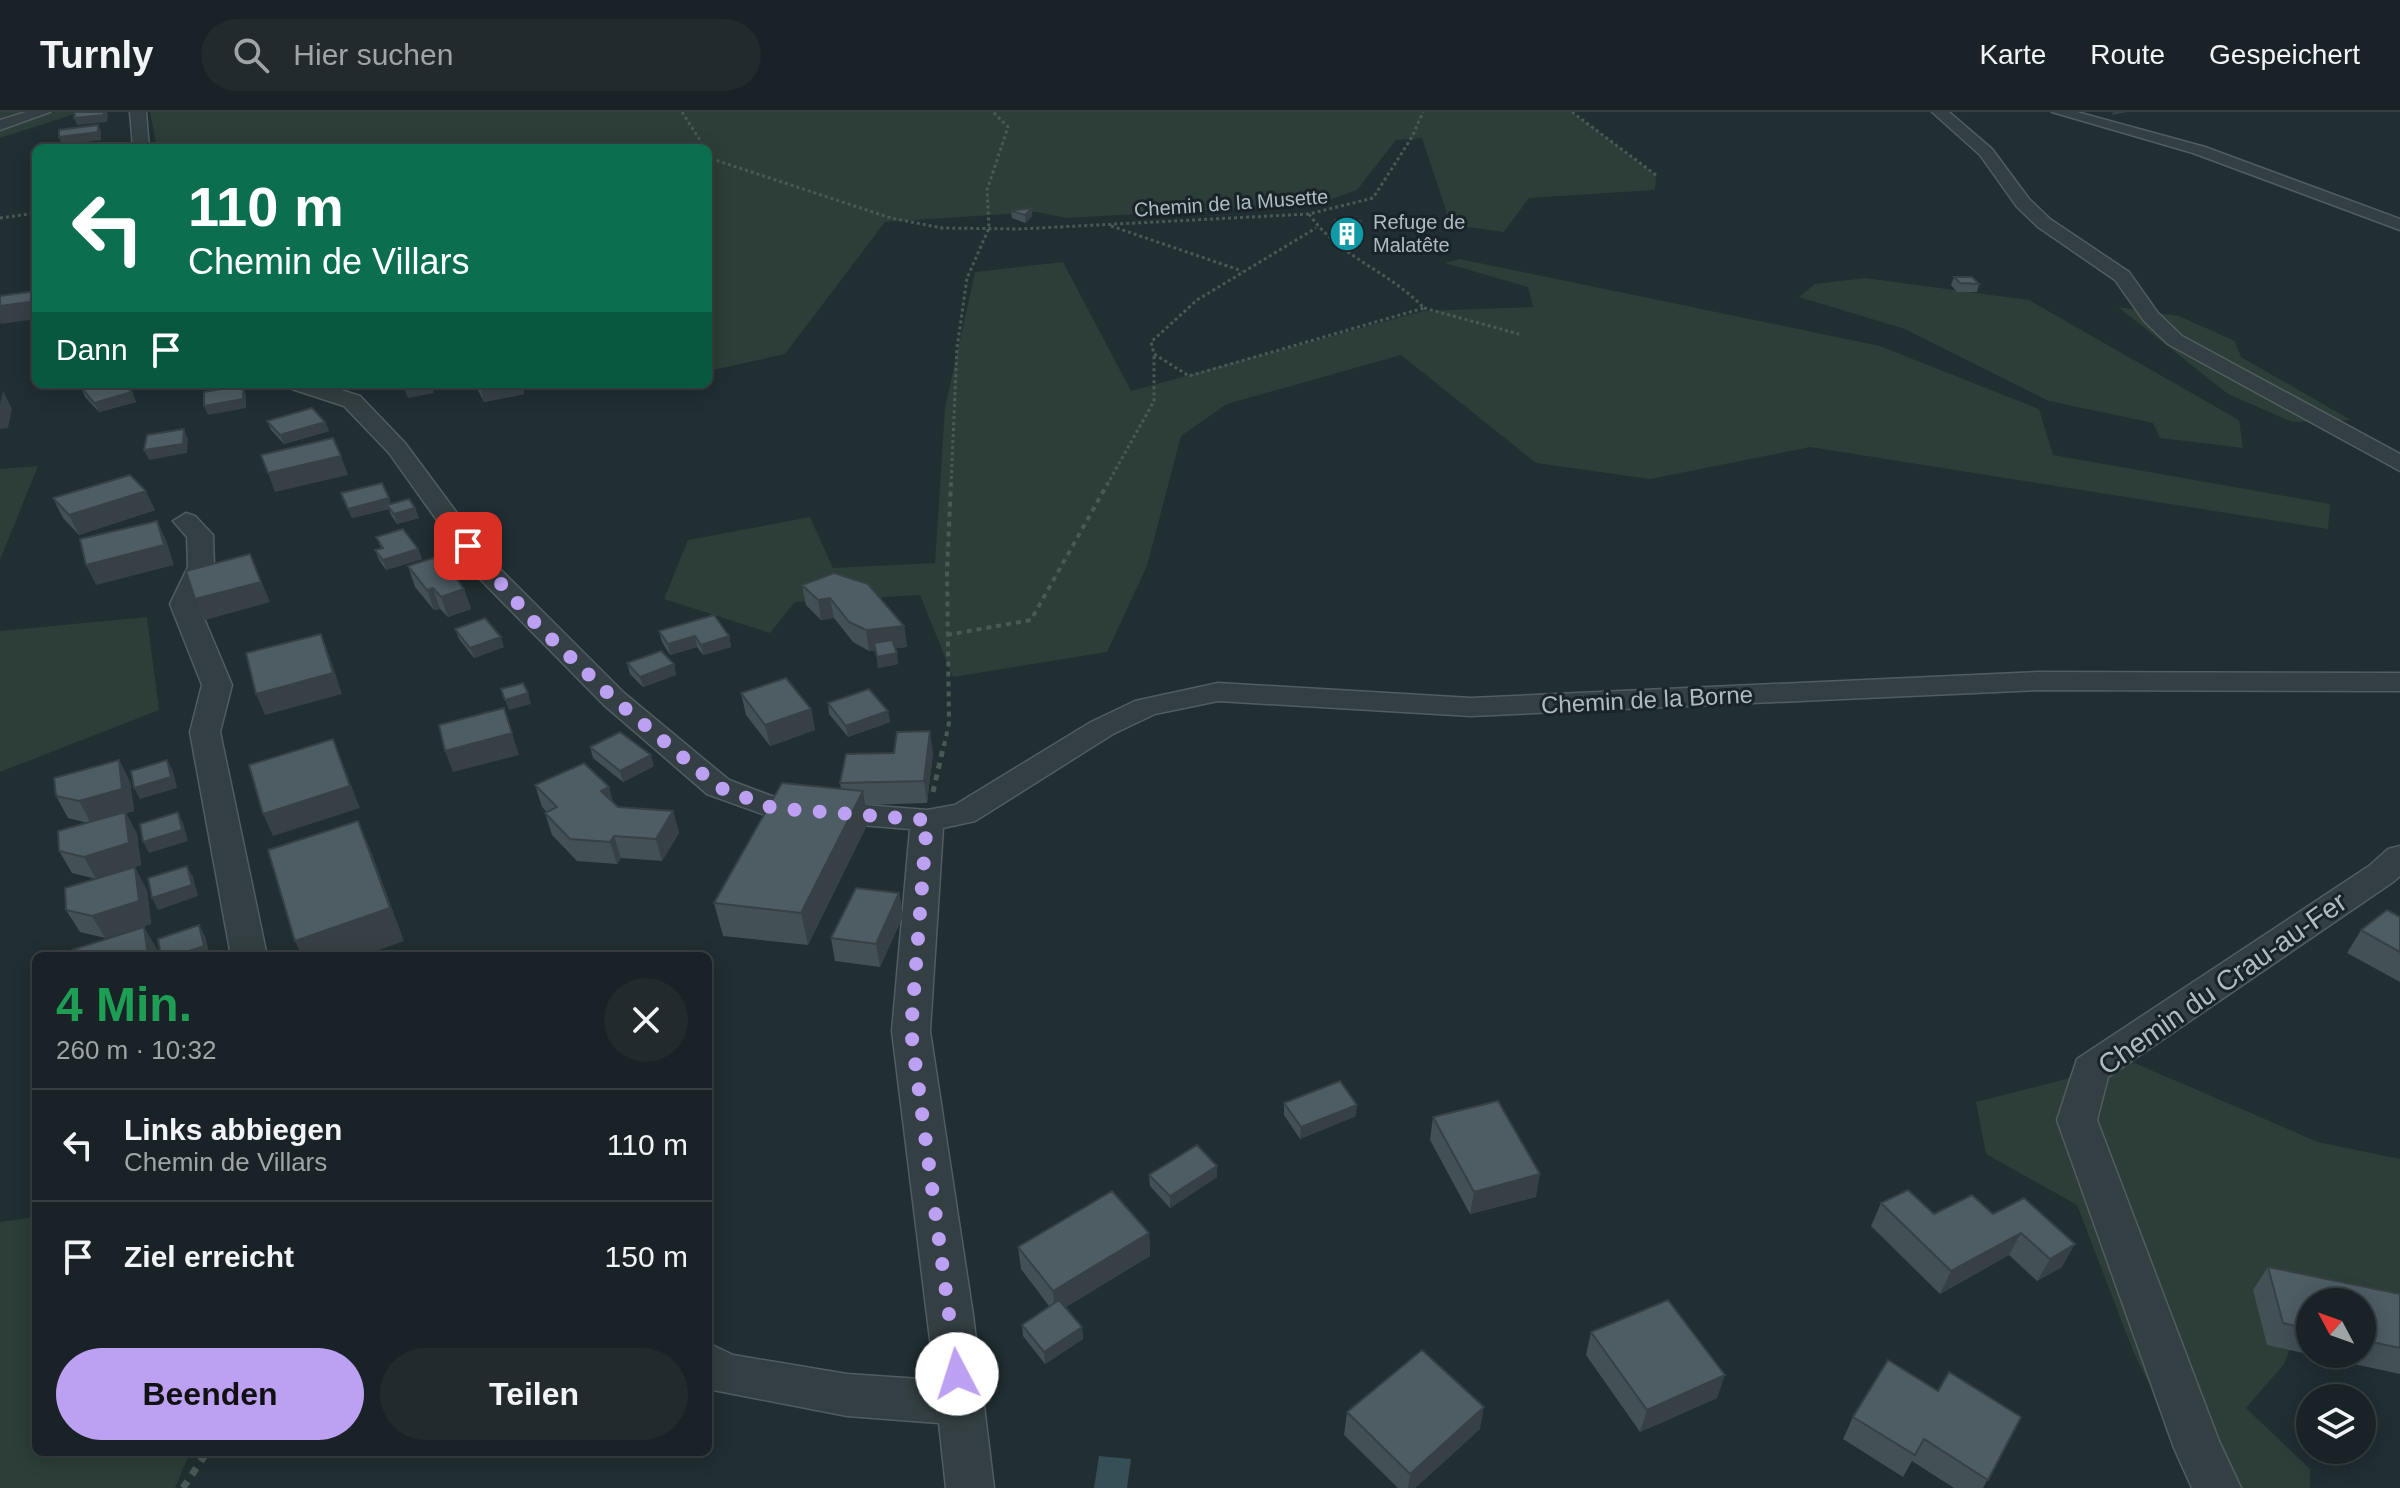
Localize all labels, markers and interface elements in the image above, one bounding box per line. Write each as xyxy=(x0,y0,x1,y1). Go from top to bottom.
search box xyxy=(201,19,761,91)
icon: search xyxy=(229,33,273,77)
text: Turnly xyxy=(40,34,153,76)
text: Hier suchen xyxy=(293,38,453,71)
text: Karte xyxy=(1979,39,2046,70)
text: Route xyxy=(2090,39,2165,70)
text: Gespeichert xyxy=(2209,39,2360,70)
text: 110 m xyxy=(188,175,344,238)
icon: left xyxy=(56,176,160,280)
street label: Chemin de la Musette xyxy=(1133,185,1329,221)
place label: Refuge de Malatête xyxy=(1373,211,1465,256)
building icon: Refuge de Malatête xyxy=(1328,215,1366,253)
text: Chemin de Villars xyxy=(188,241,469,282)
icon: arrive xyxy=(144,328,188,372)
text: Dann xyxy=(56,333,128,366)
pin xyxy=(434,512,502,580)
icon: arrive xyxy=(446,524,490,568)
street label: Chemin de la Borne xyxy=(1540,680,1754,719)
street label: Chemin du Crau-au-Fer xyxy=(2092,886,2352,1081)
text: 4 Min. xyxy=(56,978,192,1031)
button: close xyxy=(604,978,688,1062)
text: 260 m · 10:32 xyxy=(56,1035,216,1065)
text: Links abbiegen xyxy=(124,1113,342,1146)
icon: left xyxy=(56,1123,100,1167)
text: 110 m xyxy=(607,1128,688,1161)
text: Chemin de Villars xyxy=(124,1147,327,1177)
icon: arrive xyxy=(56,1235,100,1279)
text: Ziel erreicht xyxy=(124,1240,294,1273)
text: 150 m xyxy=(605,1240,688,1273)
north arrow xyxy=(2296,1288,2376,1368)
map controls xyxy=(2296,1288,2376,1464)
position arrow xyxy=(915,1332,999,1416)
button: Beenden xyxy=(56,1348,364,1440)
button: Teilen xyxy=(380,1348,688,1440)
button: layers xyxy=(2296,1384,2376,1464)

